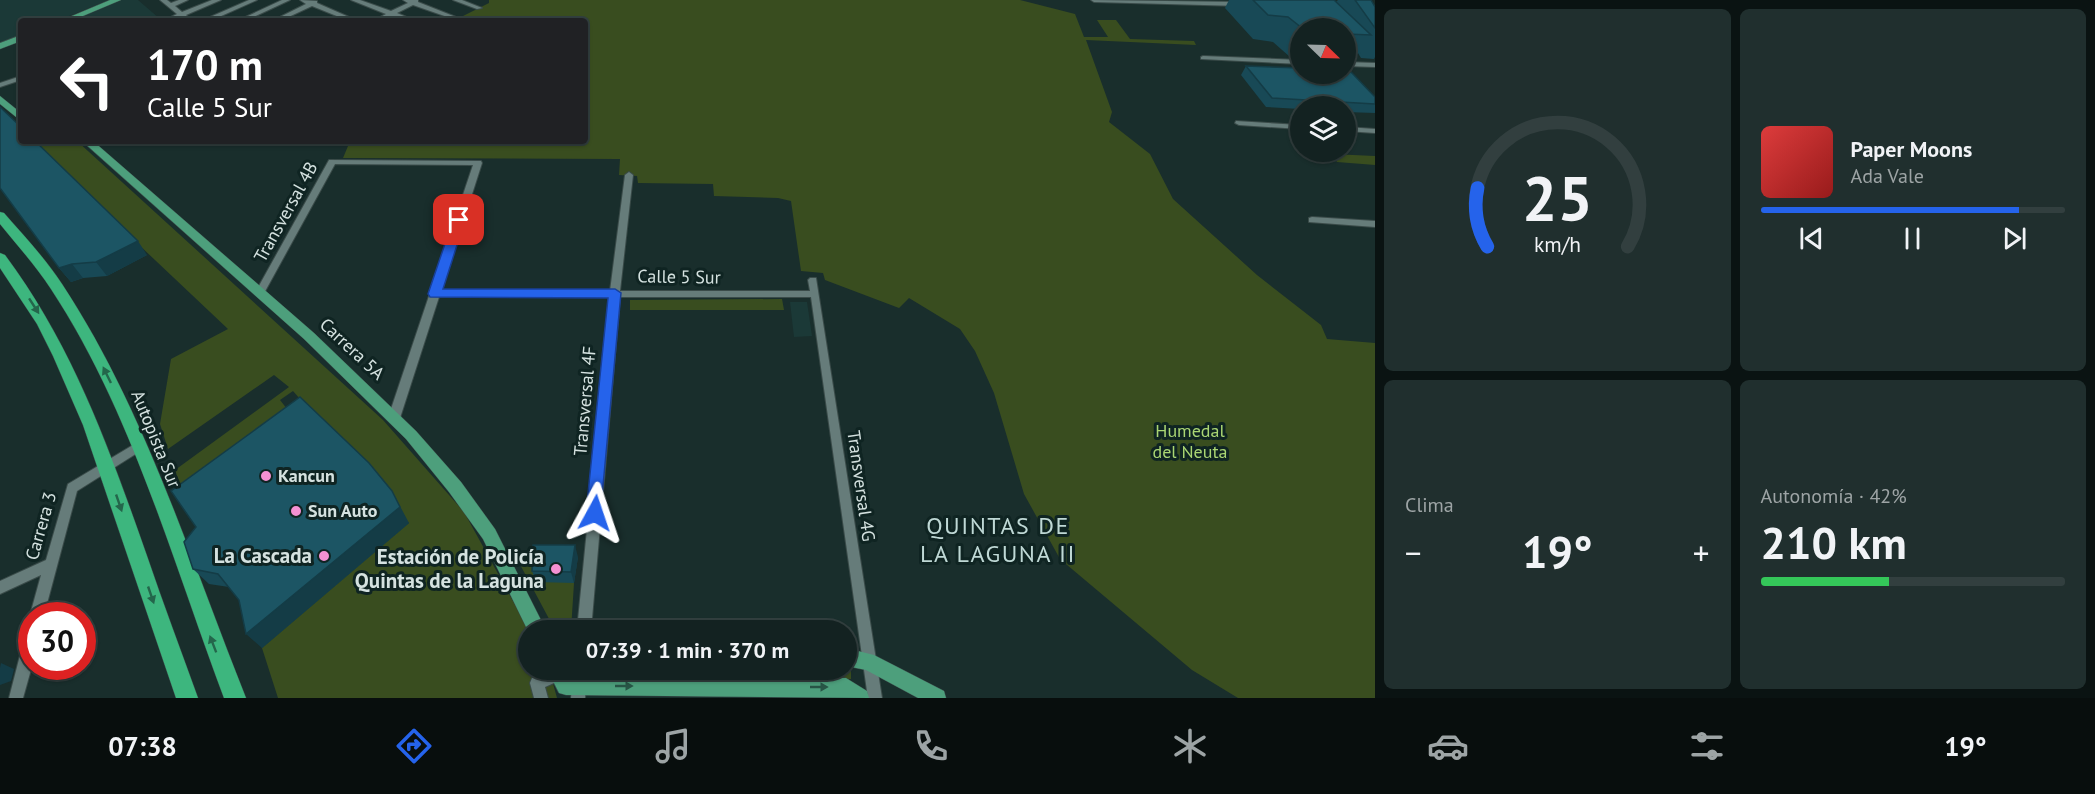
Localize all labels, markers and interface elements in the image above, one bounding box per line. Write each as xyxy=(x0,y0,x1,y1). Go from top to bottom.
north arrow xyxy=(1290,18,1356,84)
map controls xyxy=(1290,18,1356,162)
text: 170 m xyxy=(147,37,263,92)
icon: left xyxy=(48,42,126,120)
text: Calle 5 Sur xyxy=(147,90,272,124)
button: layers xyxy=(1290,96,1356,162)
text: Paper Moons xyxy=(1851,135,1972,163)
text: 25 xyxy=(1522,157,1593,238)
street label: Transversal 4B xyxy=(249,158,323,266)
text: Ada Vale xyxy=(1851,163,1924,189)
pin xyxy=(433,194,484,245)
icon: arrive xyxy=(442,203,475,236)
icon: previous xyxy=(1795,222,1828,255)
icon: pause xyxy=(1896,222,1929,255)
icon: next xyxy=(1998,222,2031,255)
text: km/h xyxy=(1534,231,1581,259)
street label: Calle 5 Sur xyxy=(637,264,721,289)
one-way arrow xyxy=(28,298,39,314)
street label: Carrera 5A xyxy=(315,313,390,385)
street label: Transversal 4F xyxy=(568,345,601,457)
one-way arrow xyxy=(102,367,111,384)
street label: Autopista Sur xyxy=(126,387,186,491)
park label: Humedal del Neuta xyxy=(1153,419,1227,463)
street label: Transversal 4G xyxy=(842,429,881,543)
place label: Kancun xyxy=(278,464,335,487)
marker: Kancun xyxy=(259,469,273,483)
position arrow xyxy=(563,481,627,545)
text: Autonomía · 42% xyxy=(1761,483,1907,509)
street label: Carrera 3 xyxy=(20,489,61,563)
text: Clima xyxy=(1405,492,1454,518)
one-way arrow xyxy=(115,494,125,512)
place label: Sun Auto xyxy=(308,499,378,522)
marker: Sun Auto xyxy=(289,504,303,518)
district label: QUINTAS DE LA LAGUNA II xyxy=(920,510,1076,569)
text: 210 km xyxy=(1761,513,1907,571)
text: 19° xyxy=(1522,522,1593,580)
text: − xyxy=(1405,531,1422,574)
text: + xyxy=(1693,531,1709,574)
place label: La Cascada xyxy=(214,542,312,569)
place label: Estación de Policía Quintas de la Laguna xyxy=(355,543,544,594)
marker: La Cascada xyxy=(317,549,331,563)
marker: Estación de Policía Quintas de la Laguna xyxy=(549,562,563,576)
one-way arrow xyxy=(147,586,157,604)
speed limit sign: 30 xyxy=(18,602,96,680)
one-way arrow xyxy=(208,634,218,652)
text: 07:39 · 1 min · 370 m xyxy=(586,636,789,664)
one-way arrow xyxy=(615,681,634,691)
one-way arrow xyxy=(810,682,829,692)
icon: directions xyxy=(393,725,435,767)
icon: music xyxy=(652,725,694,767)
icon: phone xyxy=(910,725,952,767)
icon: climate xyxy=(1169,725,1211,767)
icon: car xyxy=(1427,725,1469,767)
icon: filters xyxy=(1686,725,1728,767)
text: 07:38 xyxy=(108,729,177,763)
text: 19° xyxy=(1944,729,1987,763)

